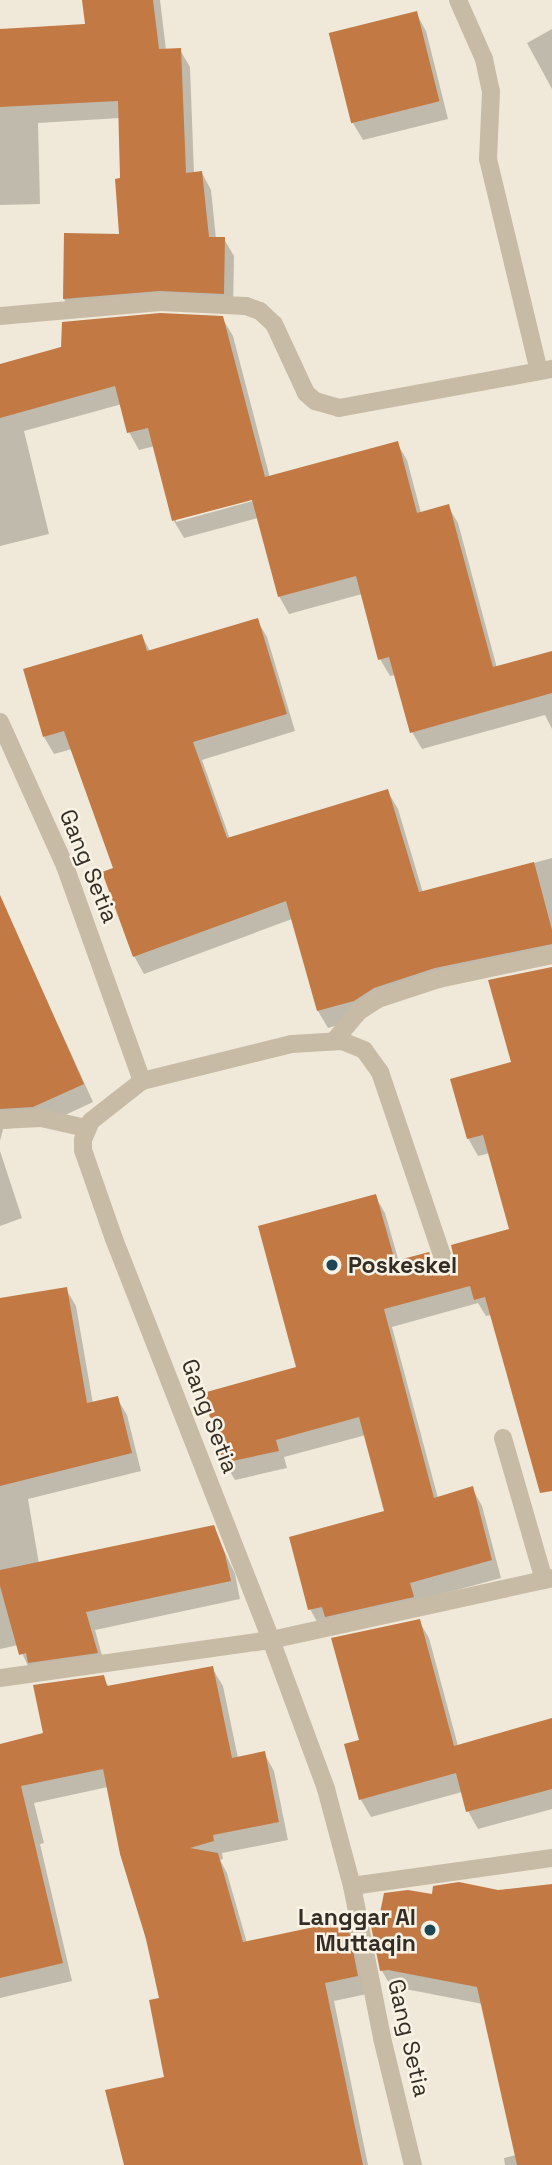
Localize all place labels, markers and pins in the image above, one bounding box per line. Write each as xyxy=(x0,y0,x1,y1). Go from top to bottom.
place label: Poskeskel xyxy=(348,1251,457,1279)
marker: Poskeskel xyxy=(322,1255,342,1275)
place label: Langgar Al Muttaqin xyxy=(298,1903,416,1957)
marker: Langgar Al Muttaqin xyxy=(422,1922,438,1938)

